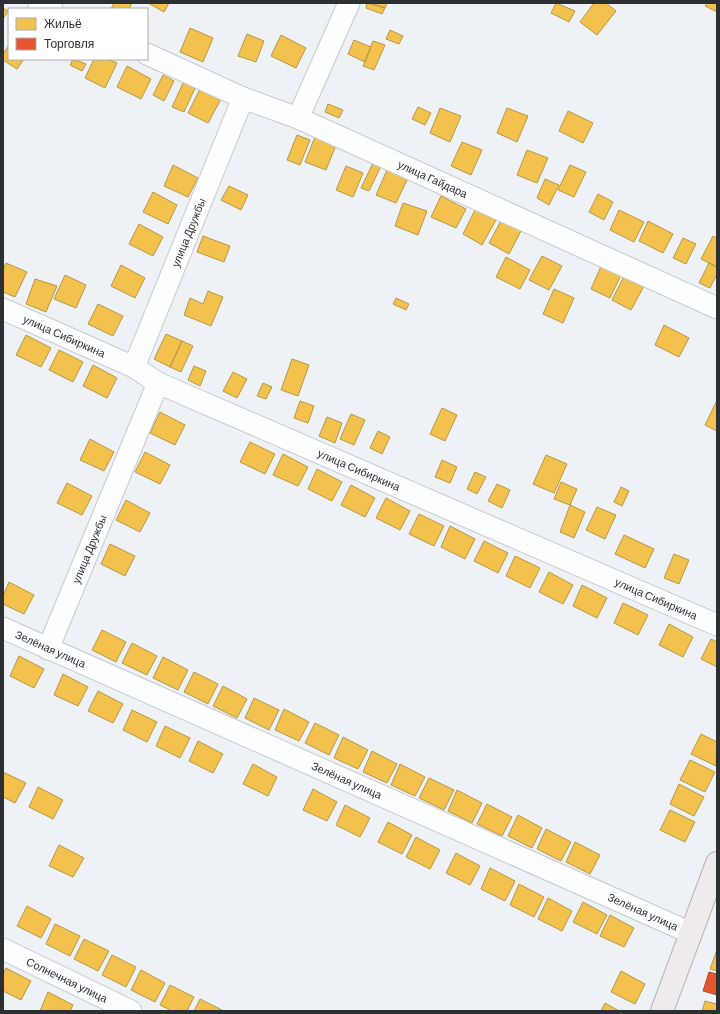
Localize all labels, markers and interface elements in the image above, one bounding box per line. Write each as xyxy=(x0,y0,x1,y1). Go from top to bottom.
legend xyxy=(8,8,148,60)
text: Жильё xyxy=(44,16,82,30)
text: Торговля xyxy=(44,36,94,51)
street label: улица Гайдара xyxy=(396,157,470,200)
street label: улица Дружбы xyxy=(168,196,208,269)
street label: улица Сибиркина xyxy=(21,312,108,360)
street label: улица Сибиркина xyxy=(316,446,403,493)
street label: улица Дружбы xyxy=(69,513,109,585)
street label: улица Сибиркина xyxy=(613,575,700,622)
street label: Зелёная улица xyxy=(14,627,89,670)
street label: Зелёная улица xyxy=(310,759,385,802)
street label: Зелёная улица xyxy=(606,890,681,933)
street label: Солнечная улица xyxy=(24,954,111,1005)

